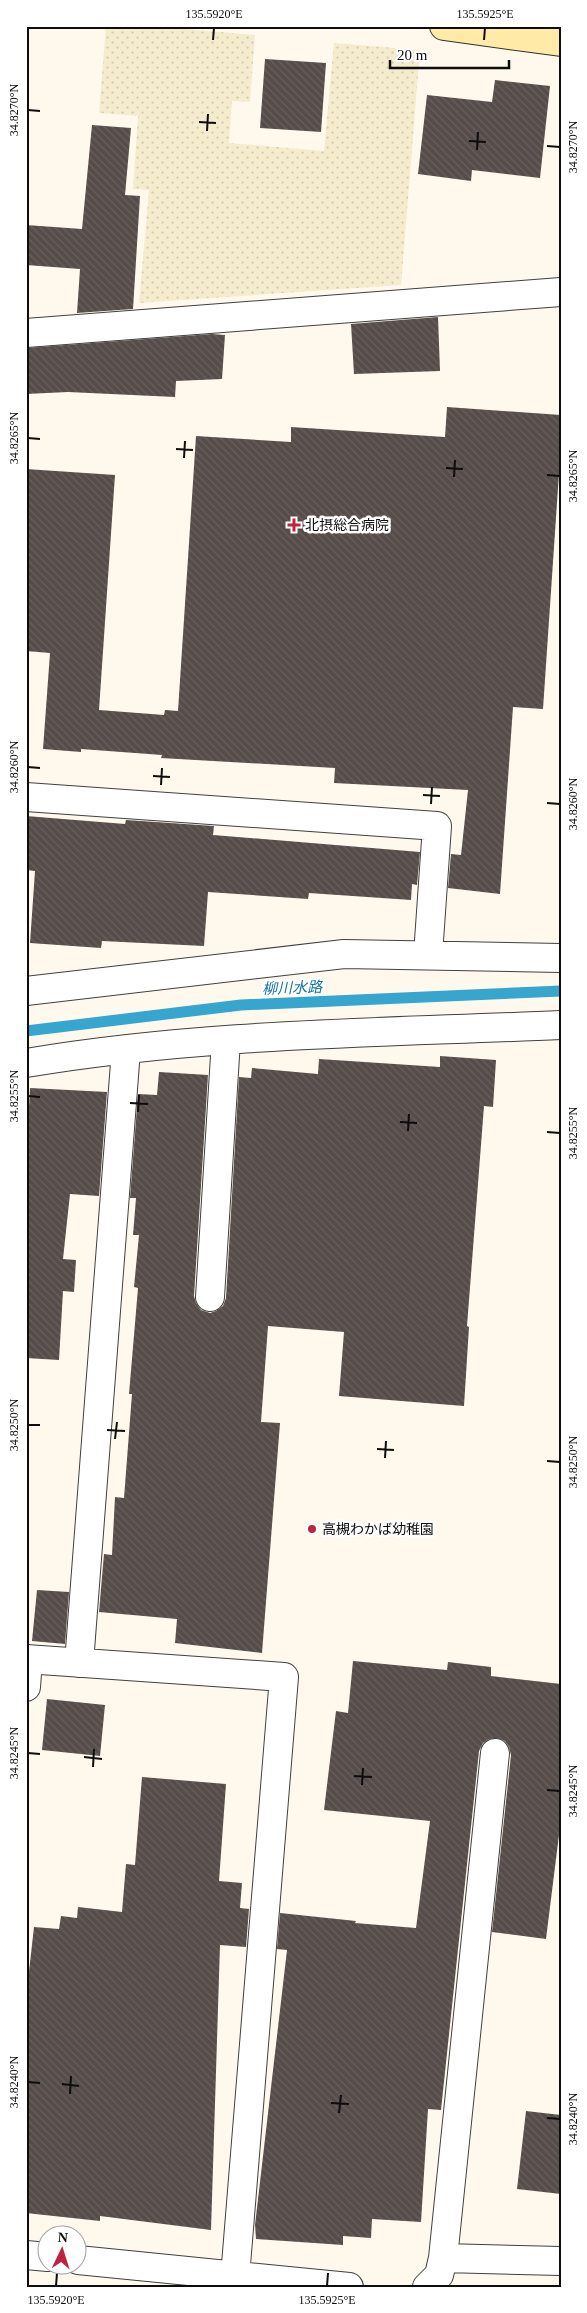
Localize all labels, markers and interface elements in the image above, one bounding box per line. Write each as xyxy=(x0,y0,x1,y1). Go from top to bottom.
text: 135.5920°E xyxy=(185,7,243,21)
text: 135.5925°E xyxy=(456,7,514,21)
scale bar xyxy=(390,38,508,70)
text: 20 m xyxy=(397,47,428,63)
text: 34.8270°N xyxy=(7,83,21,136)
text: 34.8270°N xyxy=(566,120,580,173)
text: 34.8265°N xyxy=(7,411,21,464)
text: 34.8265°N xyxy=(566,449,580,502)
place label: 北摂総合病院 xyxy=(305,517,389,533)
marker: 北摂総合病院 xyxy=(287,518,301,532)
text: 34.8260°N xyxy=(7,740,21,793)
text: 34.8260°N xyxy=(566,777,580,830)
water label: 柳川水路 xyxy=(262,979,324,997)
text: 34.8255°N xyxy=(7,1069,21,1122)
text: 34.8255°N xyxy=(566,1106,580,1159)
text: 34.8250°N xyxy=(7,1398,21,1451)
text: 34.8250°N xyxy=(566,1435,580,1488)
place label: 高槻わかば幼稚園 xyxy=(322,1522,434,1537)
marker: 高槻わかば幼稚園 xyxy=(306,1523,318,1535)
text: 34.8245°N xyxy=(7,1726,21,1779)
text: 34.8245°N xyxy=(566,1764,580,1817)
text: 34.8240°N xyxy=(7,2055,21,2108)
text: 34.8240°N xyxy=(566,2092,580,2145)
north arrow xyxy=(38,2226,88,2276)
text: N xyxy=(57,2230,68,2245)
text: 135.5920°E xyxy=(27,2293,85,2307)
text: 135.5925°E xyxy=(298,2293,356,2307)

